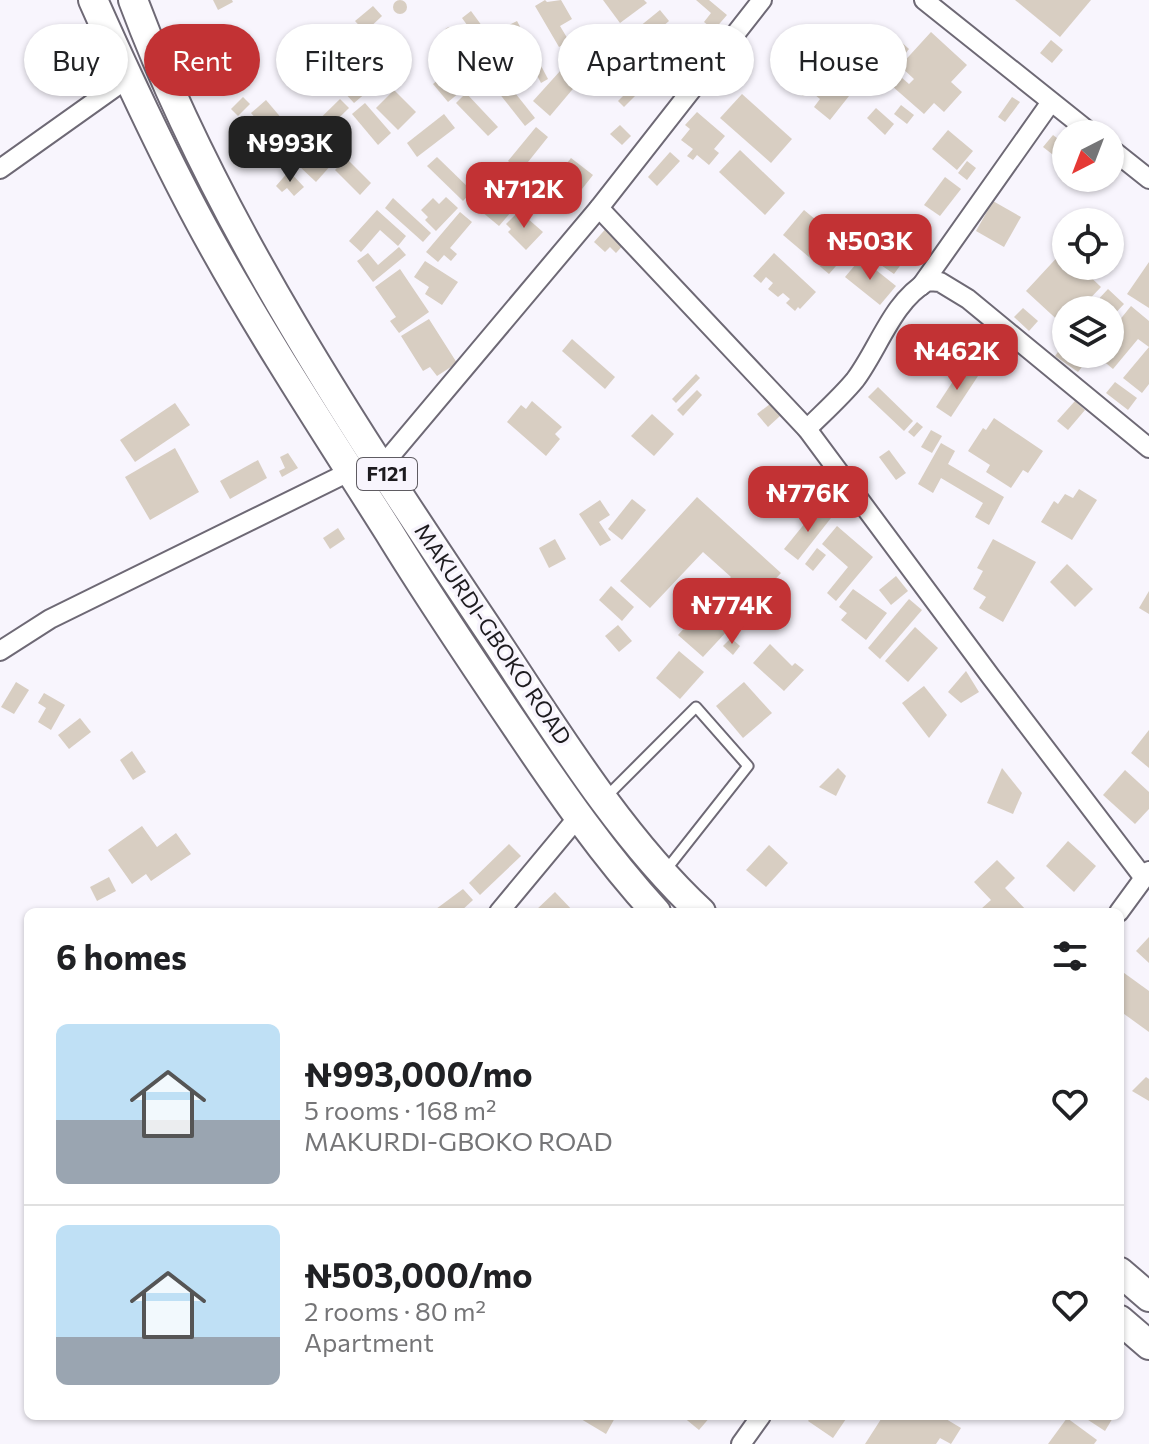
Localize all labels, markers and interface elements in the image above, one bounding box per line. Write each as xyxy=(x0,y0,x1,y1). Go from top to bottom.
chip: Buy xyxy=(24,24,128,96)
chip: Rent xyxy=(144,24,260,96)
chip: Filters xyxy=(276,24,412,96)
chip: New xyxy=(428,24,542,96)
chip: Apartment xyxy=(558,24,754,96)
chip: House xyxy=(770,24,907,96)
pin: ₦993K xyxy=(234,116,346,184)
north arrow xyxy=(1052,120,1124,192)
map controls xyxy=(1052,120,1124,368)
text: ₦993K xyxy=(247,126,333,157)
pin: ₦712K xyxy=(468,162,580,230)
text: ₦712K xyxy=(484,172,564,203)
button: locate xyxy=(1052,208,1124,280)
pin: ₦503K xyxy=(814,214,926,282)
text: ₦503K xyxy=(827,224,913,255)
button: layers xyxy=(1052,296,1124,368)
pin: ₦462K xyxy=(901,324,1013,392)
text: ₦462K xyxy=(914,334,1000,365)
road number: F121 xyxy=(357,458,417,490)
pin: ₦776K xyxy=(752,466,864,534)
text: ₦776K xyxy=(766,476,850,507)
street label: MAKURDI-GBOKO ROAD xyxy=(409,518,578,749)
pin: ₦774K xyxy=(676,578,788,646)
text: ₦774K xyxy=(691,588,773,619)
icon: filters xyxy=(1048,934,1092,978)
text: 6 homes xyxy=(56,935,187,977)
text: ₦993,000/mo xyxy=(304,1052,533,1094)
icon: home xyxy=(120,1056,216,1152)
icon: heart xyxy=(1048,1082,1092,1126)
text: 5 rooms · 168 m² xyxy=(304,1094,496,1125)
text: MAKURDI-GBOKO ROAD xyxy=(304,1125,613,1156)
text: ₦503,000/mo xyxy=(304,1253,533,1295)
icon: home xyxy=(120,1257,216,1353)
icon: heart xyxy=(1048,1283,1092,1327)
text: 2 rooms · 80 m² xyxy=(304,1295,486,1326)
text: Apartment xyxy=(304,1326,434,1357)

